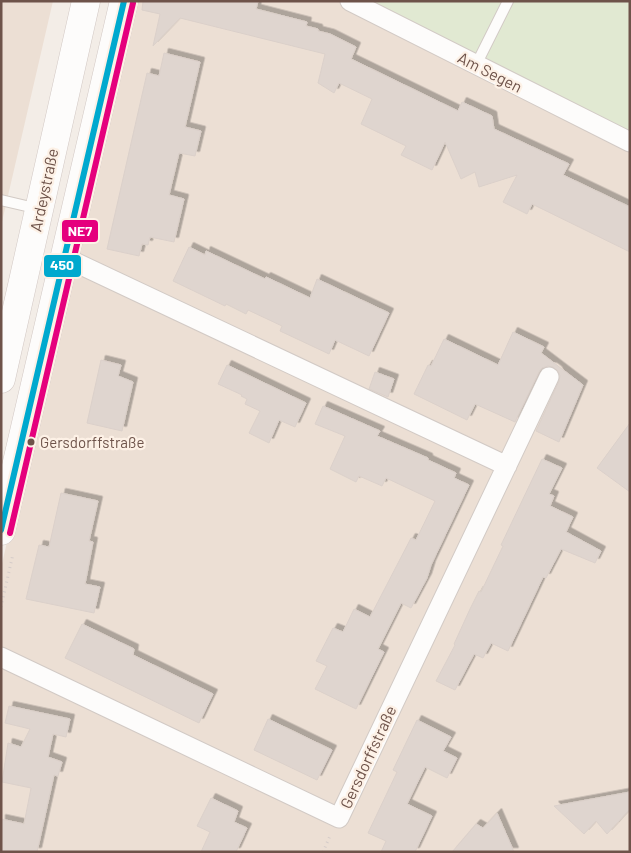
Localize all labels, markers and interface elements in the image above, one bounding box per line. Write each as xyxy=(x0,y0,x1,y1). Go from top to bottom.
street label: Am Segen xyxy=(455,47,526,96)
street label: Ardeystraße xyxy=(25,147,62,233)
line badge: NE7 xyxy=(61,219,99,243)
text: NE7 xyxy=(68,222,92,239)
line badge: 450 xyxy=(43,254,82,278)
text: 450 xyxy=(50,256,74,273)
place label: Gersdorffstraße xyxy=(40,433,144,451)
marker: Gersdorffstraße xyxy=(26,437,36,447)
street label: Gersdorffstraße xyxy=(335,702,400,811)

